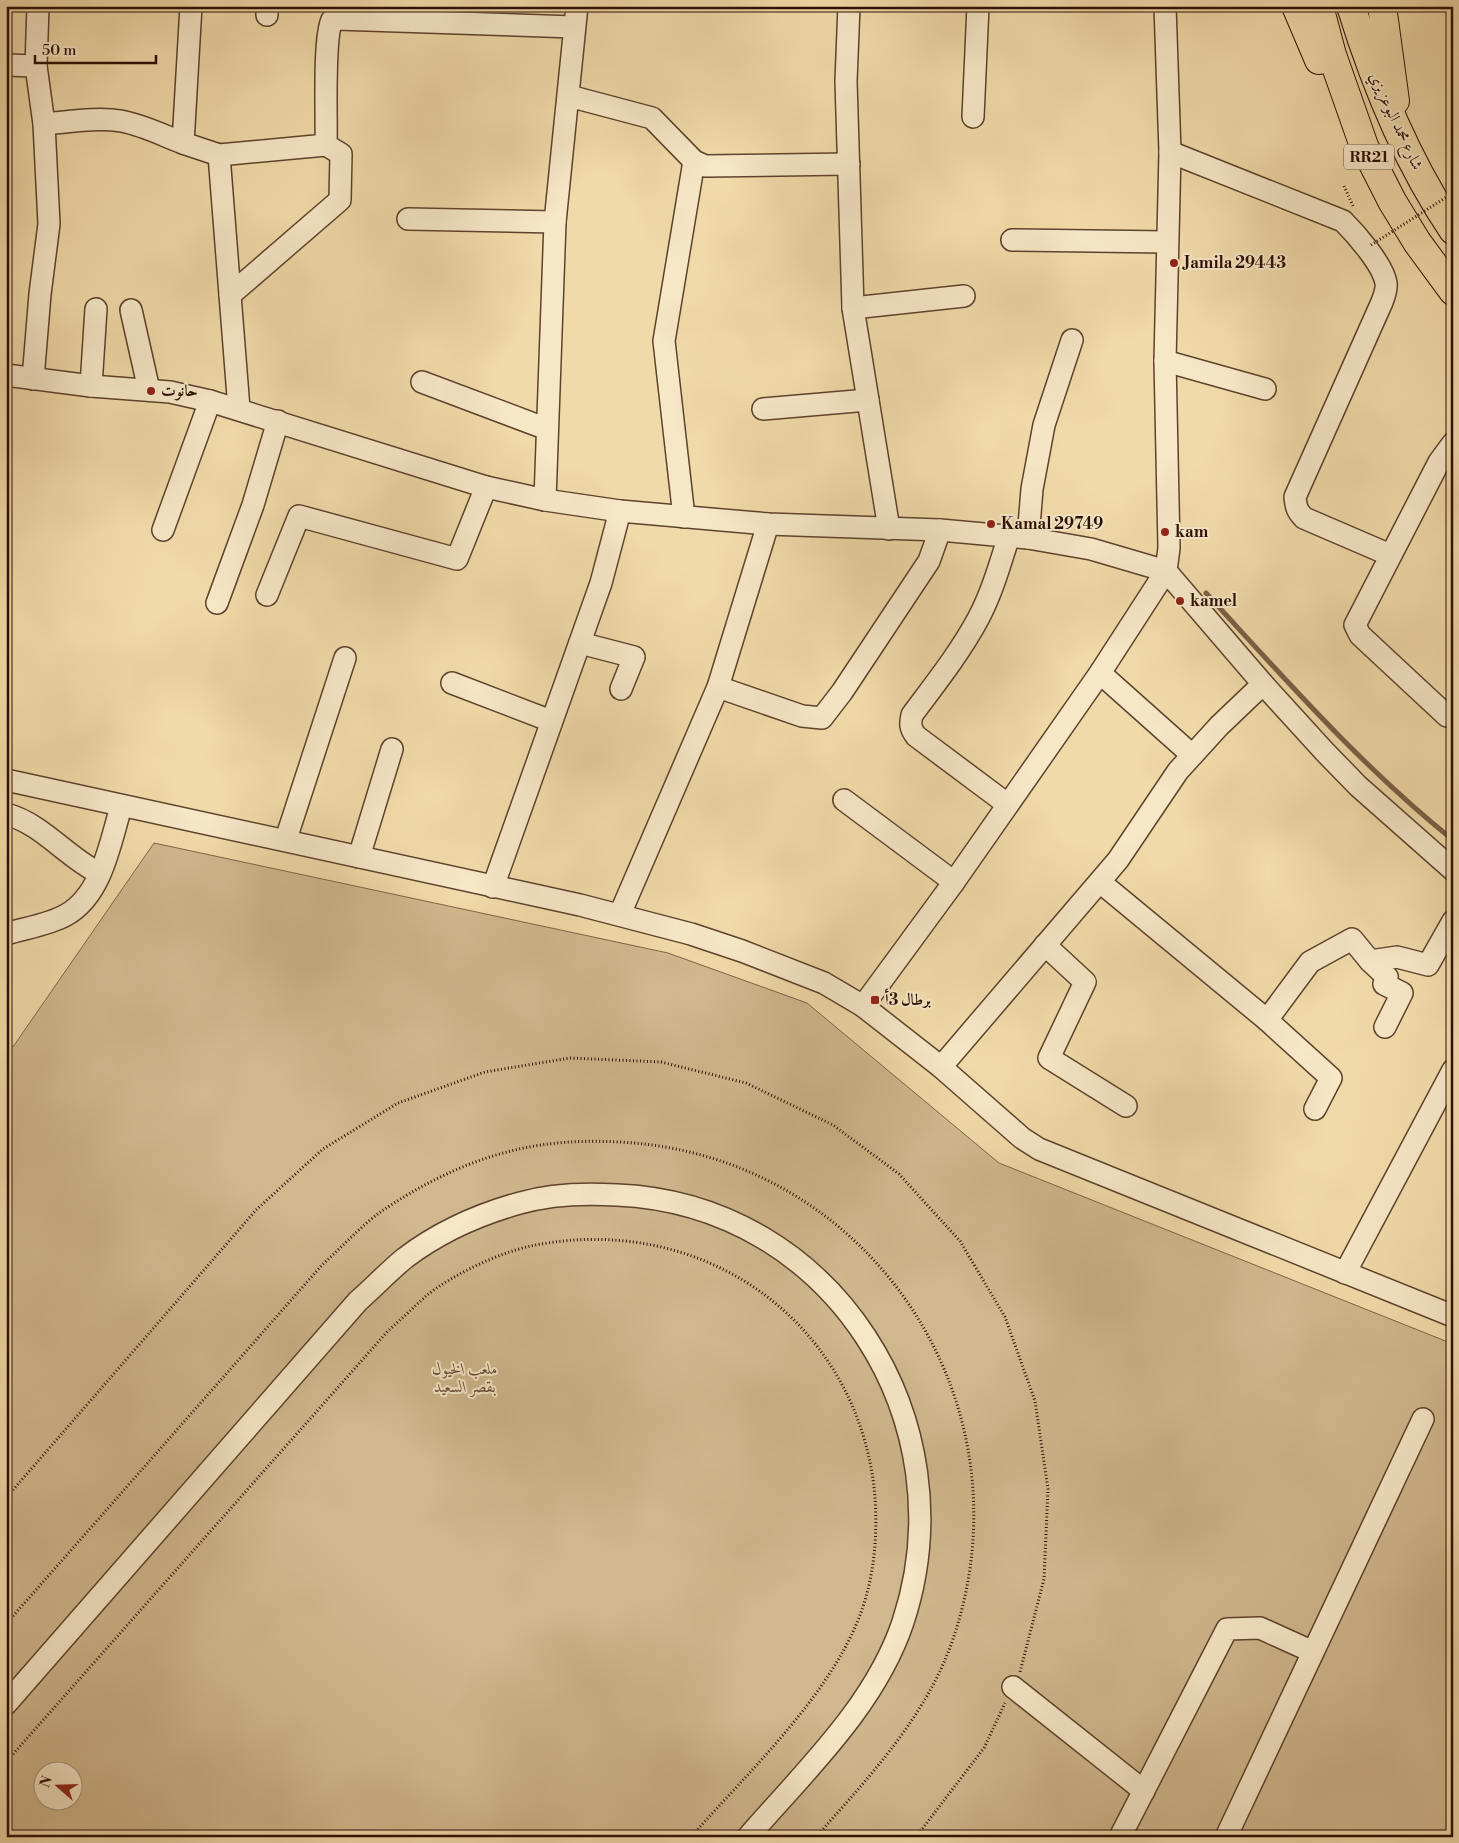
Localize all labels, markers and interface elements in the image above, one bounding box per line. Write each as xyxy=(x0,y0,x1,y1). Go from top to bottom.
scale bar xyxy=(35,32,156,64)
text: 50 m xyxy=(42,41,76,60)
street label: شارع محمد البوعزيزي xyxy=(1362,69,1427,174)
road number: RR21 xyxy=(1344,144,1394,170)
place label: Jamila 29443 xyxy=(1182,253,1287,273)
marker: Jamila 29443 xyxy=(1168,257,1180,269)
place label: حانوت xyxy=(161,381,198,401)
marker: حانوت xyxy=(145,385,157,397)
place label: Kamal 29749 xyxy=(1001,514,1103,534)
marker: Kamal 29749 xyxy=(985,518,997,530)
place label: kam xyxy=(1175,522,1209,542)
marker: kam xyxy=(1159,526,1171,538)
place label: kamel xyxy=(1190,591,1238,611)
marker: kamel xyxy=(1174,595,1186,607)
place label: برطال 3أ xyxy=(884,988,931,1010)
marker: برطال 3أ xyxy=(869,994,881,1006)
park label: ملعب الخيول بقصر السعيد xyxy=(432,1359,498,1397)
north arrow xyxy=(32,1760,82,1810)
text: N xyxy=(36,1774,57,1790)

